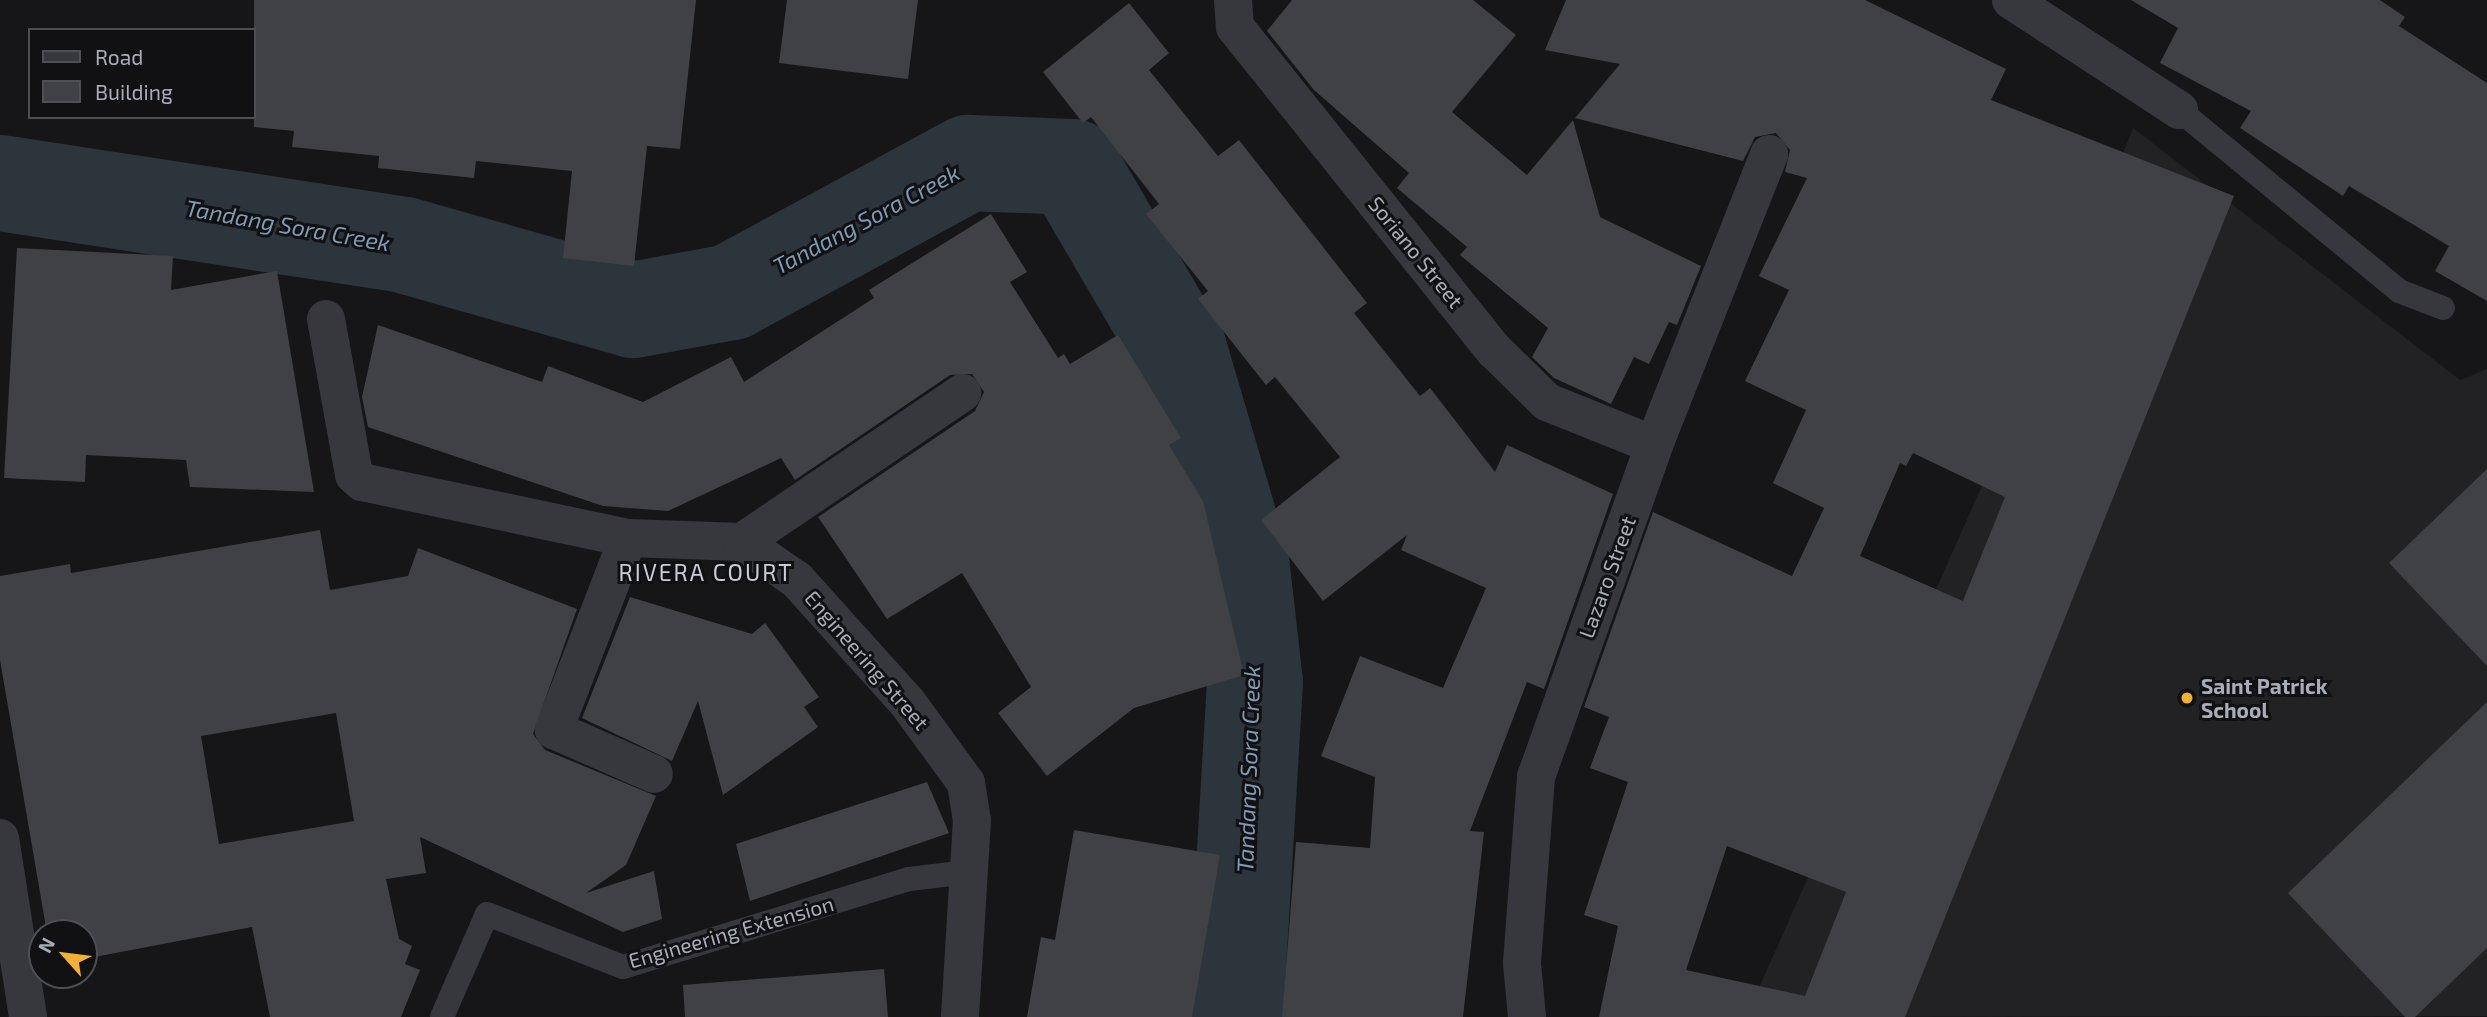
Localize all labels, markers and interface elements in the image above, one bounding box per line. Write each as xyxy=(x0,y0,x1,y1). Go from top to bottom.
legend xyxy=(28,28,256,119)
text: Road xyxy=(95,44,143,69)
text: Building xyxy=(95,79,173,104)
water label: Tandang Sora Creek xyxy=(768,158,964,280)
street label: Soriano Street xyxy=(1363,191,1469,313)
water label: Tandang Sora Creek xyxy=(184,193,392,257)
street label: Lazaro Street xyxy=(1573,513,1641,641)
district label: RIVERA COURT xyxy=(620,558,792,586)
street label: Engineering Street xyxy=(800,585,934,735)
water label: Tandang Sora Creek xyxy=(1231,665,1265,873)
place label: Saint Patrick School xyxy=(2201,673,2327,723)
marker: Saint Patrick School xyxy=(2179,690,2195,706)
street label: Engineering Extension xyxy=(626,891,836,973)
north arrow xyxy=(28,919,98,989)
text: N xyxy=(32,933,59,956)

